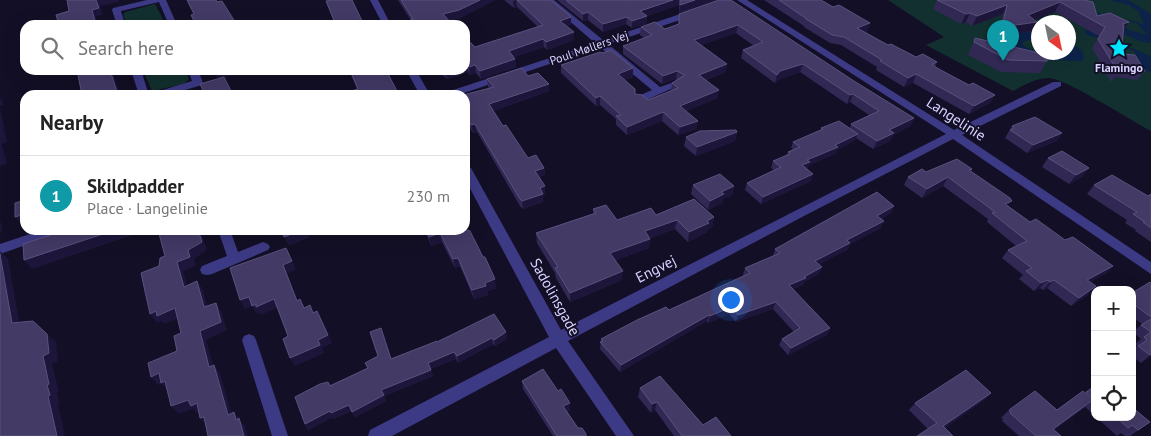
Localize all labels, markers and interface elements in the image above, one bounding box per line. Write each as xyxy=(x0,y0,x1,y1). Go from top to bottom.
north arrow xyxy=(1031,15,1076,60)
search box xyxy=(20,20,470,75)
pin: 1 xyxy=(987,20,1019,61)
street label: Poul Møllers Vej xyxy=(547,27,630,68)
icon: search xyxy=(38,34,66,62)
text: Search here xyxy=(78,36,174,60)
place icon: Flamingo xyxy=(1108,37,1130,59)
place label: Flamingo xyxy=(1095,60,1143,75)
street label: Langelinie xyxy=(923,92,990,145)
text: Nearby xyxy=(40,109,103,136)
text: Skildpadder xyxy=(87,174,184,198)
text: 1 xyxy=(51,186,61,206)
text: 230 m xyxy=(407,186,450,206)
text: Place · Langelinie xyxy=(87,198,208,218)
street label: Engvej xyxy=(632,250,679,287)
street label: Sadolinsgade xyxy=(526,255,585,339)
map controls xyxy=(1091,286,1136,421)
button: + xyxy=(1091,286,1136,331)
your location xyxy=(718,287,744,313)
button: − xyxy=(1091,331,1136,376)
button: locate xyxy=(1091,376,1136,421)

